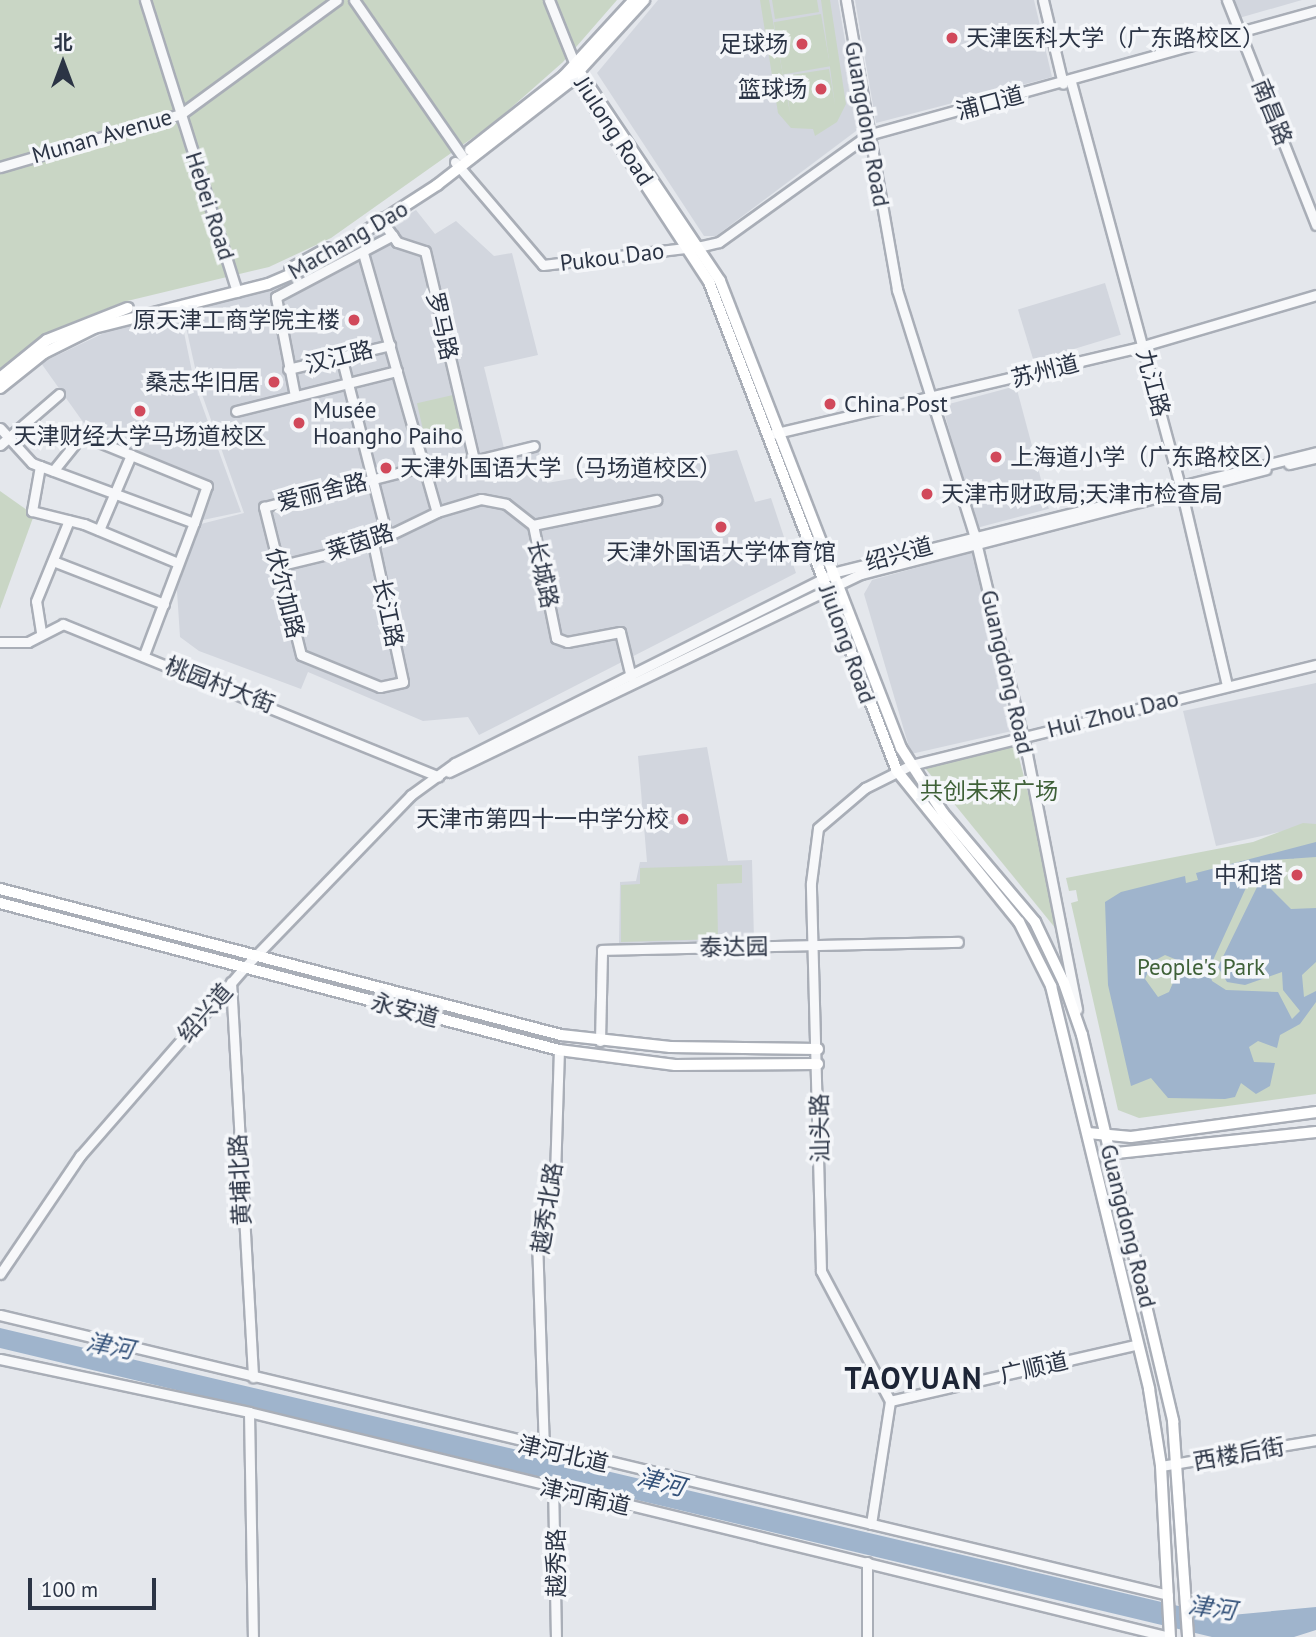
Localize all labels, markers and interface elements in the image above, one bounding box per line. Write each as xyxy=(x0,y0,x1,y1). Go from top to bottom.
place label: 天津医科大学（广东路校区） xyxy=(966,24,1265,52)
north arrow xyxy=(28,28,98,98)
text: 北 xyxy=(53,30,73,54)
place label: 足球场 xyxy=(719,30,788,58)
marker: 天津医科大学（广东路校区） xyxy=(944,30,960,46)
marker: 足球场 xyxy=(794,36,810,52)
street label: Guangdong Road xyxy=(839,39,895,209)
street label: Jiulong Road xyxy=(569,71,659,191)
place label: 篮球场 xyxy=(738,75,807,103)
street label: 南昌路 xyxy=(1246,75,1298,149)
marker: 篮球场 xyxy=(813,81,829,97)
street label: 浦口道 xyxy=(953,81,1027,125)
street label: Munan Avenue xyxy=(28,103,176,169)
street label: Hebei Road xyxy=(180,148,240,264)
street label: Machang Dao xyxy=(283,195,413,285)
street label: Pukou Dao xyxy=(558,237,666,277)
street label: 罗马路 xyxy=(421,289,463,363)
place label: 原天津工商学院主楼 xyxy=(133,306,340,334)
marker: 原天津工商学院主楼 xyxy=(346,312,362,328)
street label: 汉江路 xyxy=(302,335,376,379)
street label: 九江路 xyxy=(1131,346,1175,420)
street label: 苏州道 xyxy=(1008,349,1082,393)
place label: 桑志华旧居 xyxy=(145,368,260,396)
marker: 桑志华旧居 xyxy=(266,374,282,390)
place label: China Post xyxy=(844,390,948,418)
place label: Musée Hoangho Paiho xyxy=(313,396,463,450)
marker: China Post xyxy=(822,396,838,412)
marker: 天津财经大学马场道校区 xyxy=(132,403,148,419)
marker: Musée Hoangho Paiho xyxy=(291,415,307,431)
place label: 天津财经大学马场道校区 xyxy=(14,422,266,450)
place label: 上海道小学（广东路校区） xyxy=(1010,443,1286,471)
marker: 上海道小学（广东路校区） xyxy=(988,449,1004,465)
place label: 天津外国语大学（马场道校区） xyxy=(400,454,722,482)
marker: 天津外国语大学（马场道校区） xyxy=(378,460,394,476)
street label: 爱丽舍路 xyxy=(274,467,370,517)
place label: 天津市财政局;天津市检查局 xyxy=(941,480,1223,508)
marker: 天津市财政局;天津市检查局 xyxy=(919,486,935,502)
street label: 莱茵路 xyxy=(323,518,397,566)
marker: 天津外国语大学体育馆 xyxy=(713,519,729,535)
street label: 绍兴道 xyxy=(862,532,936,576)
street label: 长城路 xyxy=(522,537,564,611)
place label: 天津外国语大学体育馆 xyxy=(606,538,836,566)
street label: 伏尔加路 xyxy=(260,545,310,641)
street label: 长江路 xyxy=(367,576,409,650)
street label: Jiulong Road xyxy=(813,581,881,707)
street label: Guangdong Road xyxy=(975,587,1039,757)
street label: 桃园村大街 xyxy=(161,652,279,718)
street label: Hui Zhou Dao xyxy=(1044,684,1182,744)
park label: 共创未来广场 xyxy=(920,777,1058,805)
place label: 天津市第四十一中学分校 xyxy=(416,805,669,833)
marker: 天津市第四十一中学分校 xyxy=(675,811,691,827)
place label: 中和塔 xyxy=(1214,861,1283,889)
marker: 中和塔 xyxy=(1289,867,1305,883)
street label: 泰达园 xyxy=(699,933,769,961)
park label: People's Park xyxy=(1137,953,1265,981)
street label: 绍兴道 xyxy=(172,978,238,1048)
street label: 永安道 xyxy=(368,988,442,1032)
street label: 汕头路 xyxy=(806,1093,834,1163)
street label: 黄埔北路 xyxy=(224,1133,256,1227)
street label: Guangdong Road xyxy=(1094,1142,1162,1310)
street label: 越秀北路 xyxy=(526,1160,568,1256)
water label: 津河 xyxy=(84,1327,136,1365)
street label: 广顺道 xyxy=(997,1347,1071,1389)
district label: TAOYUAN xyxy=(845,1360,983,1396)
street label: 津河北道 xyxy=(515,1430,611,1478)
street label: 西楼后街 xyxy=(1191,1432,1287,1476)
water label: 津河 xyxy=(634,1462,688,1502)
street label: 津河南道 xyxy=(537,1473,633,1521)
street label: 越秀路 xyxy=(542,1529,570,1597)
scale bar xyxy=(32,1564,159,1608)
text: 100 m xyxy=(41,1576,98,1603)
water label: 津河 xyxy=(1186,1590,1238,1626)

